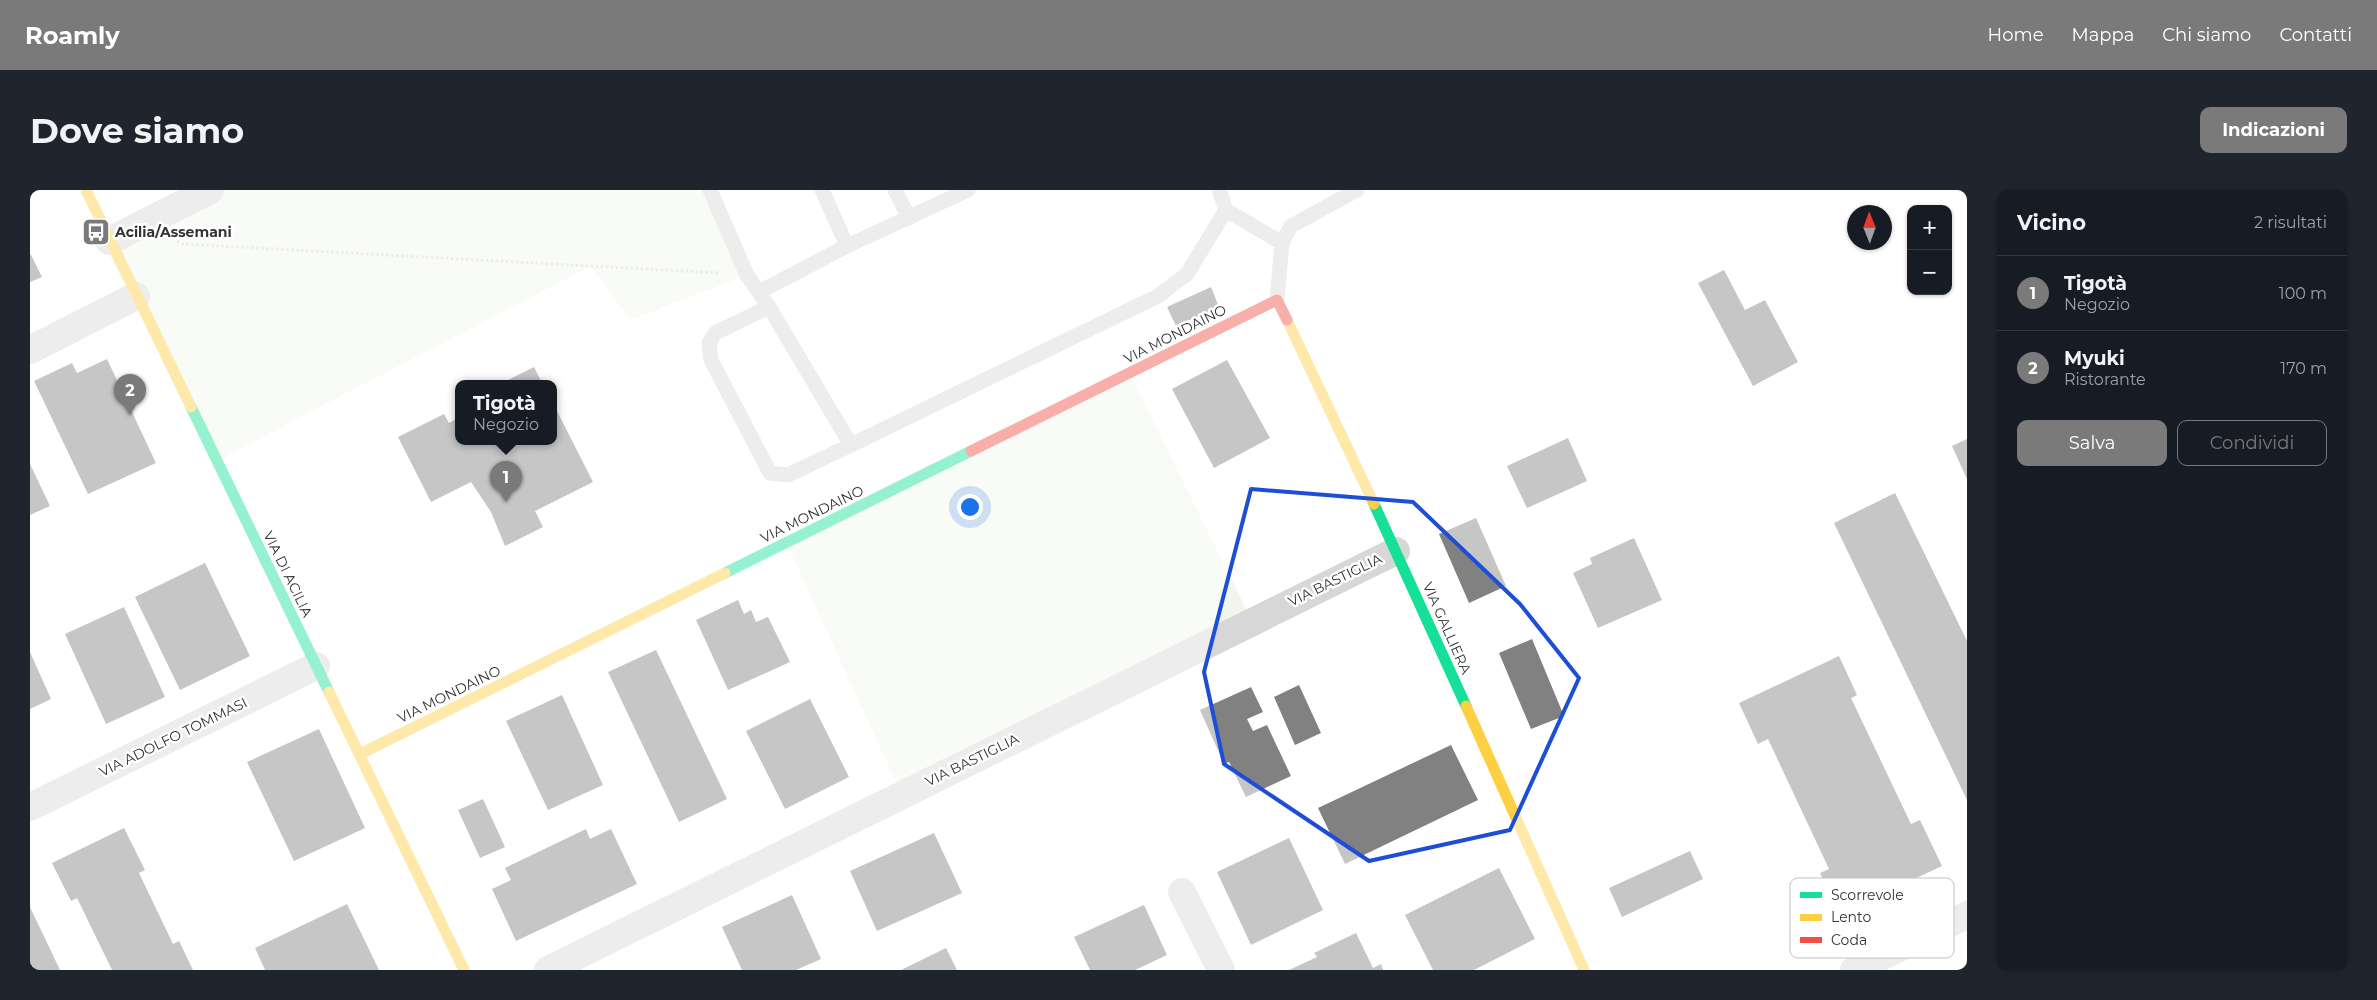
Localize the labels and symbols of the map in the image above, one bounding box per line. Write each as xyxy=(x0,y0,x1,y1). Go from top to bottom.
north arrow xyxy=(1847,205,1892,250)
bus stop icon: Acilia/Assemani xyxy=(81,217,111,247)
place label: Acilia/Assemani xyxy=(114,223,232,241)
street label: VIA MONDAINO xyxy=(1121,300,1230,368)
pin: 2 xyxy=(114,374,146,415)
pin: 1 xyxy=(490,461,522,502)
street label: VIA MONDAINO xyxy=(757,481,867,547)
your location xyxy=(957,494,983,520)
street label: VIA DI ACILIA xyxy=(259,528,317,621)
street label: VIA BASTIGLIA xyxy=(1285,549,1386,610)
street label: VIA GALLIERA xyxy=(1419,579,1476,678)
street label: VIA MONDAINO xyxy=(394,661,504,727)
street label: VIA ADOLFO TOMMASI xyxy=(96,693,250,781)
street label: VIA BASTIGLIA xyxy=(922,729,1023,790)
legend xyxy=(1790,878,1954,958)
text: Scorrevole xyxy=(1831,886,1904,904)
text: Lento xyxy=(1831,908,1871,926)
text: Coda xyxy=(1831,931,1867,949)

